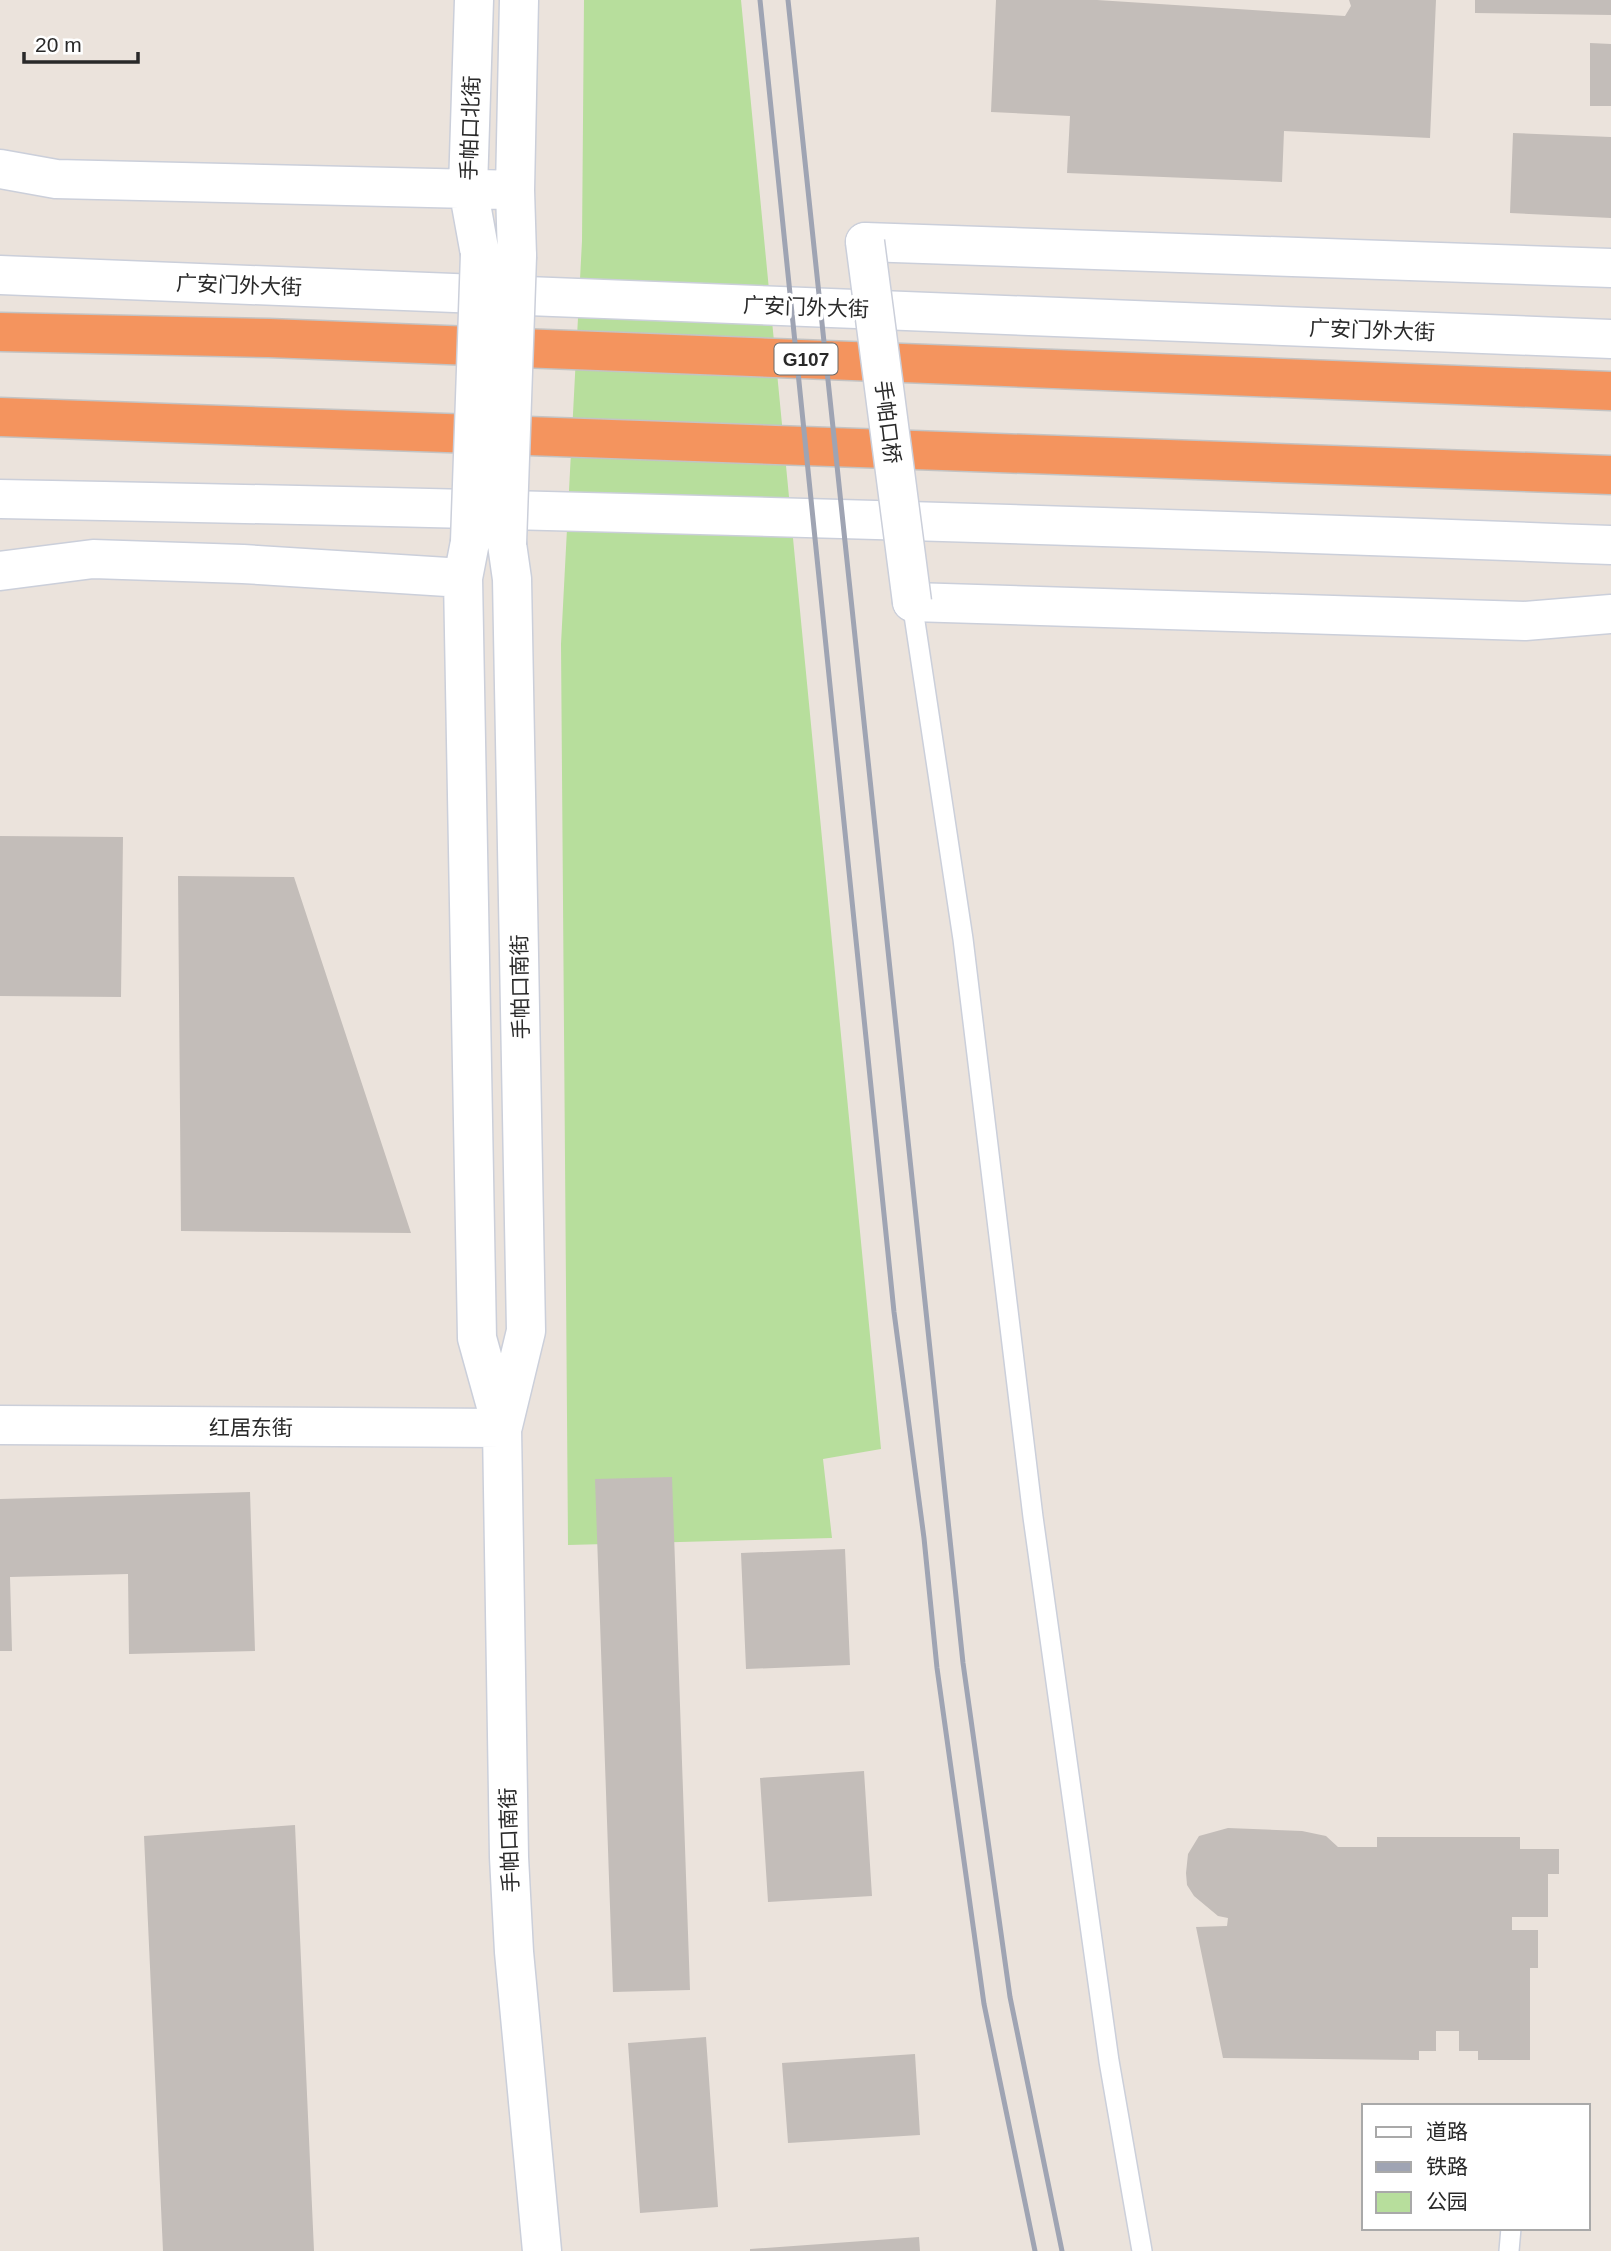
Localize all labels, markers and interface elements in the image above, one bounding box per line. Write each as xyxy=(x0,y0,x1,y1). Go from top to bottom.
scale bar xyxy=(24,21,138,65)
text: 20 m xyxy=(35,33,82,56)
street label: 手帕口北街 xyxy=(457,75,483,181)
street label: 广安门外大街 xyxy=(176,271,302,299)
street label: 广安门外大街 xyxy=(743,293,869,321)
street label: 广安门外大街 xyxy=(1309,316,1435,344)
road number: G107 xyxy=(774,344,838,374)
street label: 手帕口桥 xyxy=(871,379,905,465)
street label: 手帕口南街 xyxy=(508,934,532,1040)
street label: 红居东街 xyxy=(209,1416,293,1439)
street label: 手帕口南街 xyxy=(496,1787,522,1893)
legend xyxy=(1362,2104,1590,2230)
text: 道路 xyxy=(1426,2120,1468,2143)
text: 铁路 xyxy=(1426,2155,1468,2178)
text: 公园 xyxy=(1426,2190,1468,2213)

